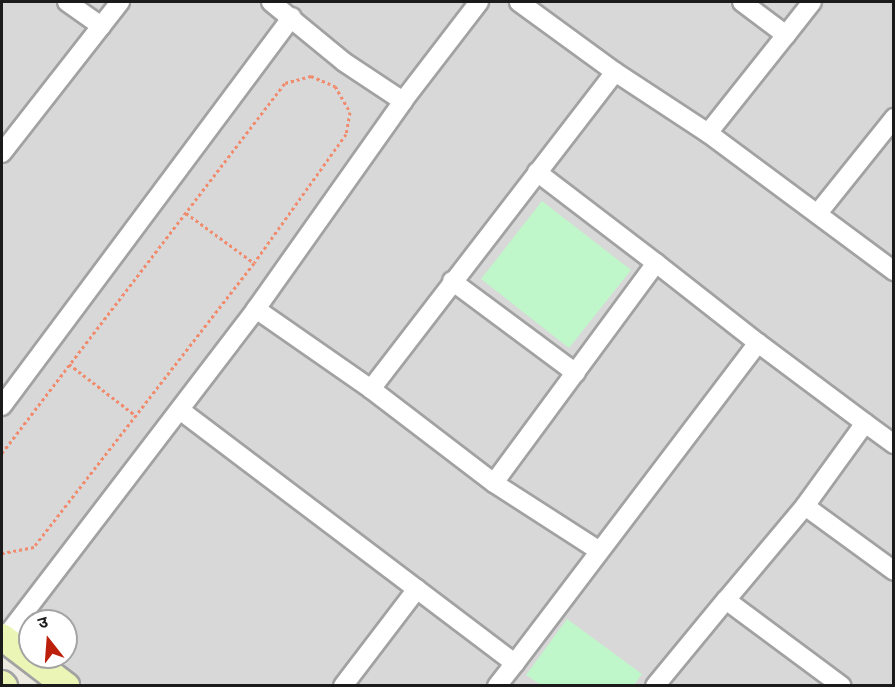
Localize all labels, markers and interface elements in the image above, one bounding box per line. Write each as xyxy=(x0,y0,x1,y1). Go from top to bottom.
north arrow xyxy=(18,609,78,669)
text: उ xyxy=(36,613,50,634)

